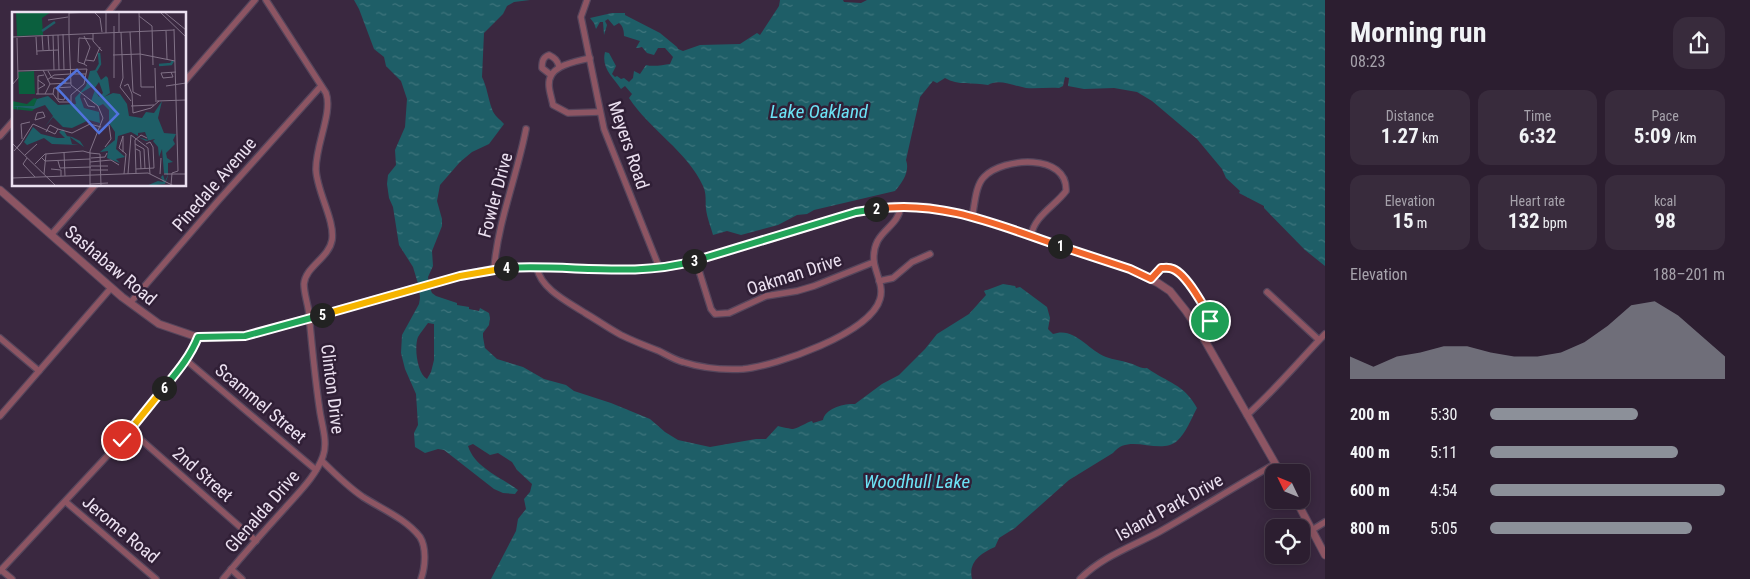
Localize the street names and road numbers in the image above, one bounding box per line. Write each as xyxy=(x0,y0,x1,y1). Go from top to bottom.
street label: Meyers Road xyxy=(604,98,654,192)
street label: Pinedale Avenue xyxy=(168,133,260,235)
street label: Fowler Drive xyxy=(474,150,516,240)
street label: Sashabaw Road xyxy=(61,221,161,309)
street label: Oakman Drive xyxy=(744,249,844,299)
street label: Clinton Drive xyxy=(317,343,349,435)
street label: Scammel Street xyxy=(211,359,311,447)
street label: 2nd Street xyxy=(169,442,237,506)
street label: Glenalda Drive xyxy=(221,466,303,556)
street label: Island Park Drive xyxy=(1112,469,1226,545)
street label: Jerome Road xyxy=(78,491,164,567)

